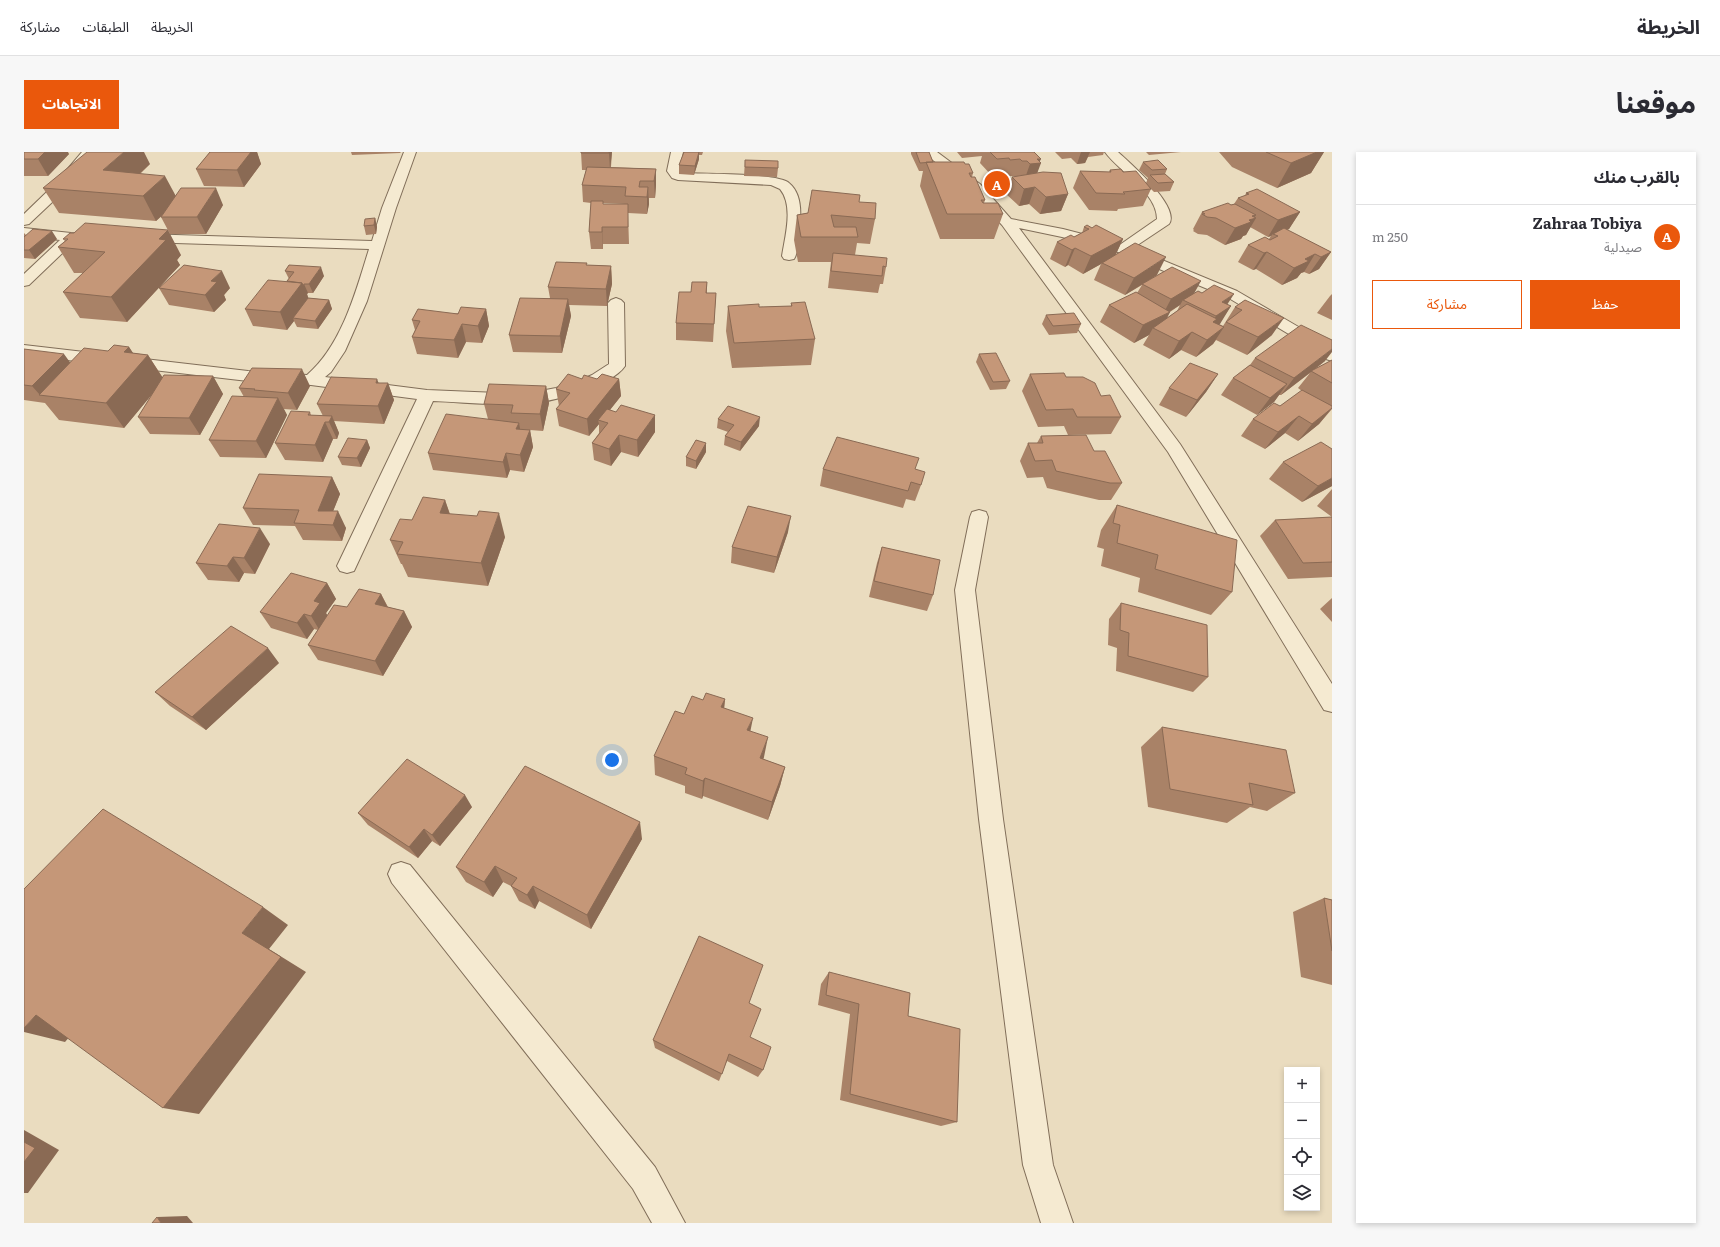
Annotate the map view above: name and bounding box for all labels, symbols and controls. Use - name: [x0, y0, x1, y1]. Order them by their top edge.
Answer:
- text: الخريطة: [1637, 12, 1700, 40]
- text: مشاركة: [20, 16, 60, 36]
- text: الطبقات: [82, 16, 129, 36]
- text: الخريطة: [151, 16, 193, 36]
- button: الاتجاهات: [24, 80, 119, 129]
- text: موقعنا: [1616, 80, 1696, 122]
- text: بالقرب منك: [1594, 163, 1680, 188]
- pin: A: [984, 169, 1010, 199]
- text: Zahraa Tobiya: [1533, 211, 1642, 234]
- text: 250 m: [1372, 227, 1408, 246]
- text: A: [1662, 227, 1672, 246]
- text: صيدلية: [1604, 237, 1642, 256]
- button: مشاركة: [1372, 280, 1522, 329]
- button: حفظ: [1530, 280, 1680, 329]
- your location: [602, 750, 622, 770]
- map controls: [1284, 1067, 1320, 1211]
- button: +: [1284, 1067, 1320, 1103]
- button: −: [1284, 1103, 1320, 1139]
- button: locate: [1284, 1139, 1320, 1175]
- button: layers: [1284, 1175, 1320, 1211]

